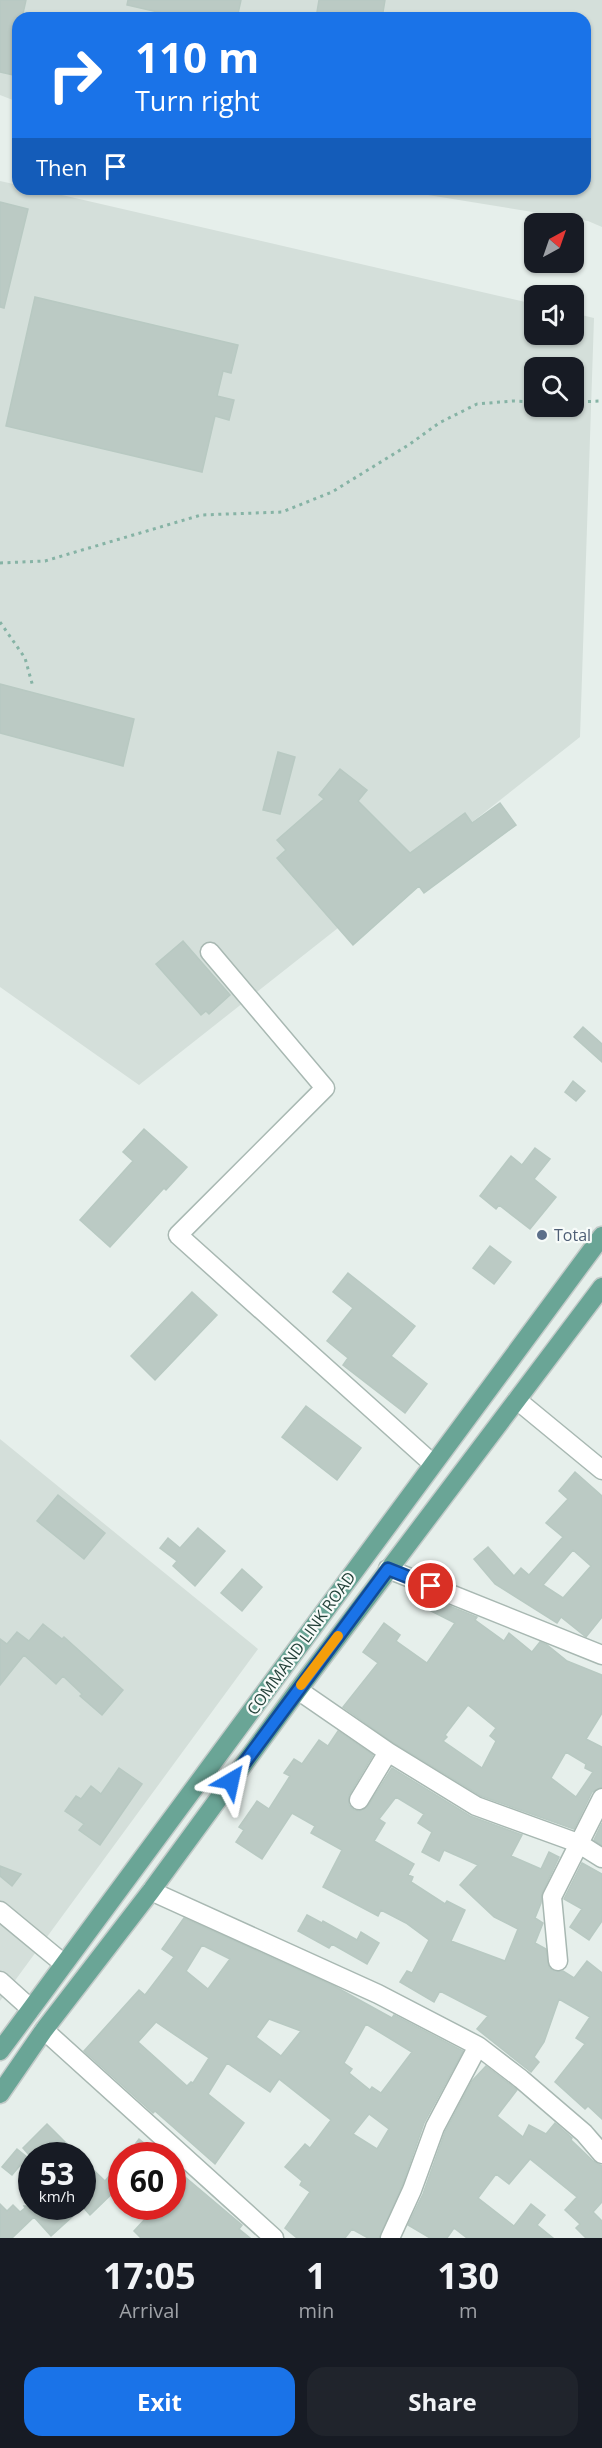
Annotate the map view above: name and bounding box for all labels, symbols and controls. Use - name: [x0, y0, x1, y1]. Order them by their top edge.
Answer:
- text: 110 m: [135, 28, 259, 85]
- icon: right: [36, 36, 114, 114]
- text: Turn right: [135, 82, 260, 119]
- icon: arrive: [99, 150, 132, 183]
- text: Then: [36, 152, 87, 182]
- north arrow: [524, 213, 584, 273]
- map controls: [524, 213, 584, 417]
- button: sound: [524, 285, 584, 345]
- button: search: [524, 357, 584, 417]
- place label: Total: [554, 1224, 591, 1246]
- marker: Total: [535, 1228, 549, 1242]
- pin: [405, 1560, 456, 1611]
- street label: COMMAND LINK ROAD: [242, 1567, 360, 1719]
- icon: arrive: [414, 1569, 447, 1602]
- position arrow: [199, 1749, 263, 1813]
- speed limit sign: 60: [108, 2142, 186, 2220]
- text: 53: [40, 2153, 74, 2194]
- text: km/h: [39, 2186, 75, 2206]
- text: 17:05: [103, 2251, 196, 2300]
- text: 1: [306, 2251, 327, 2300]
- text: 130: [437, 2251, 499, 2300]
- text: Arrival: [119, 2297, 179, 2324]
- text: min: [298, 2297, 334, 2324]
- text: m: [459, 2297, 477, 2324]
- button: Exit: [24, 2367, 295, 2436]
- button: Share: [307, 2367, 578, 2436]

